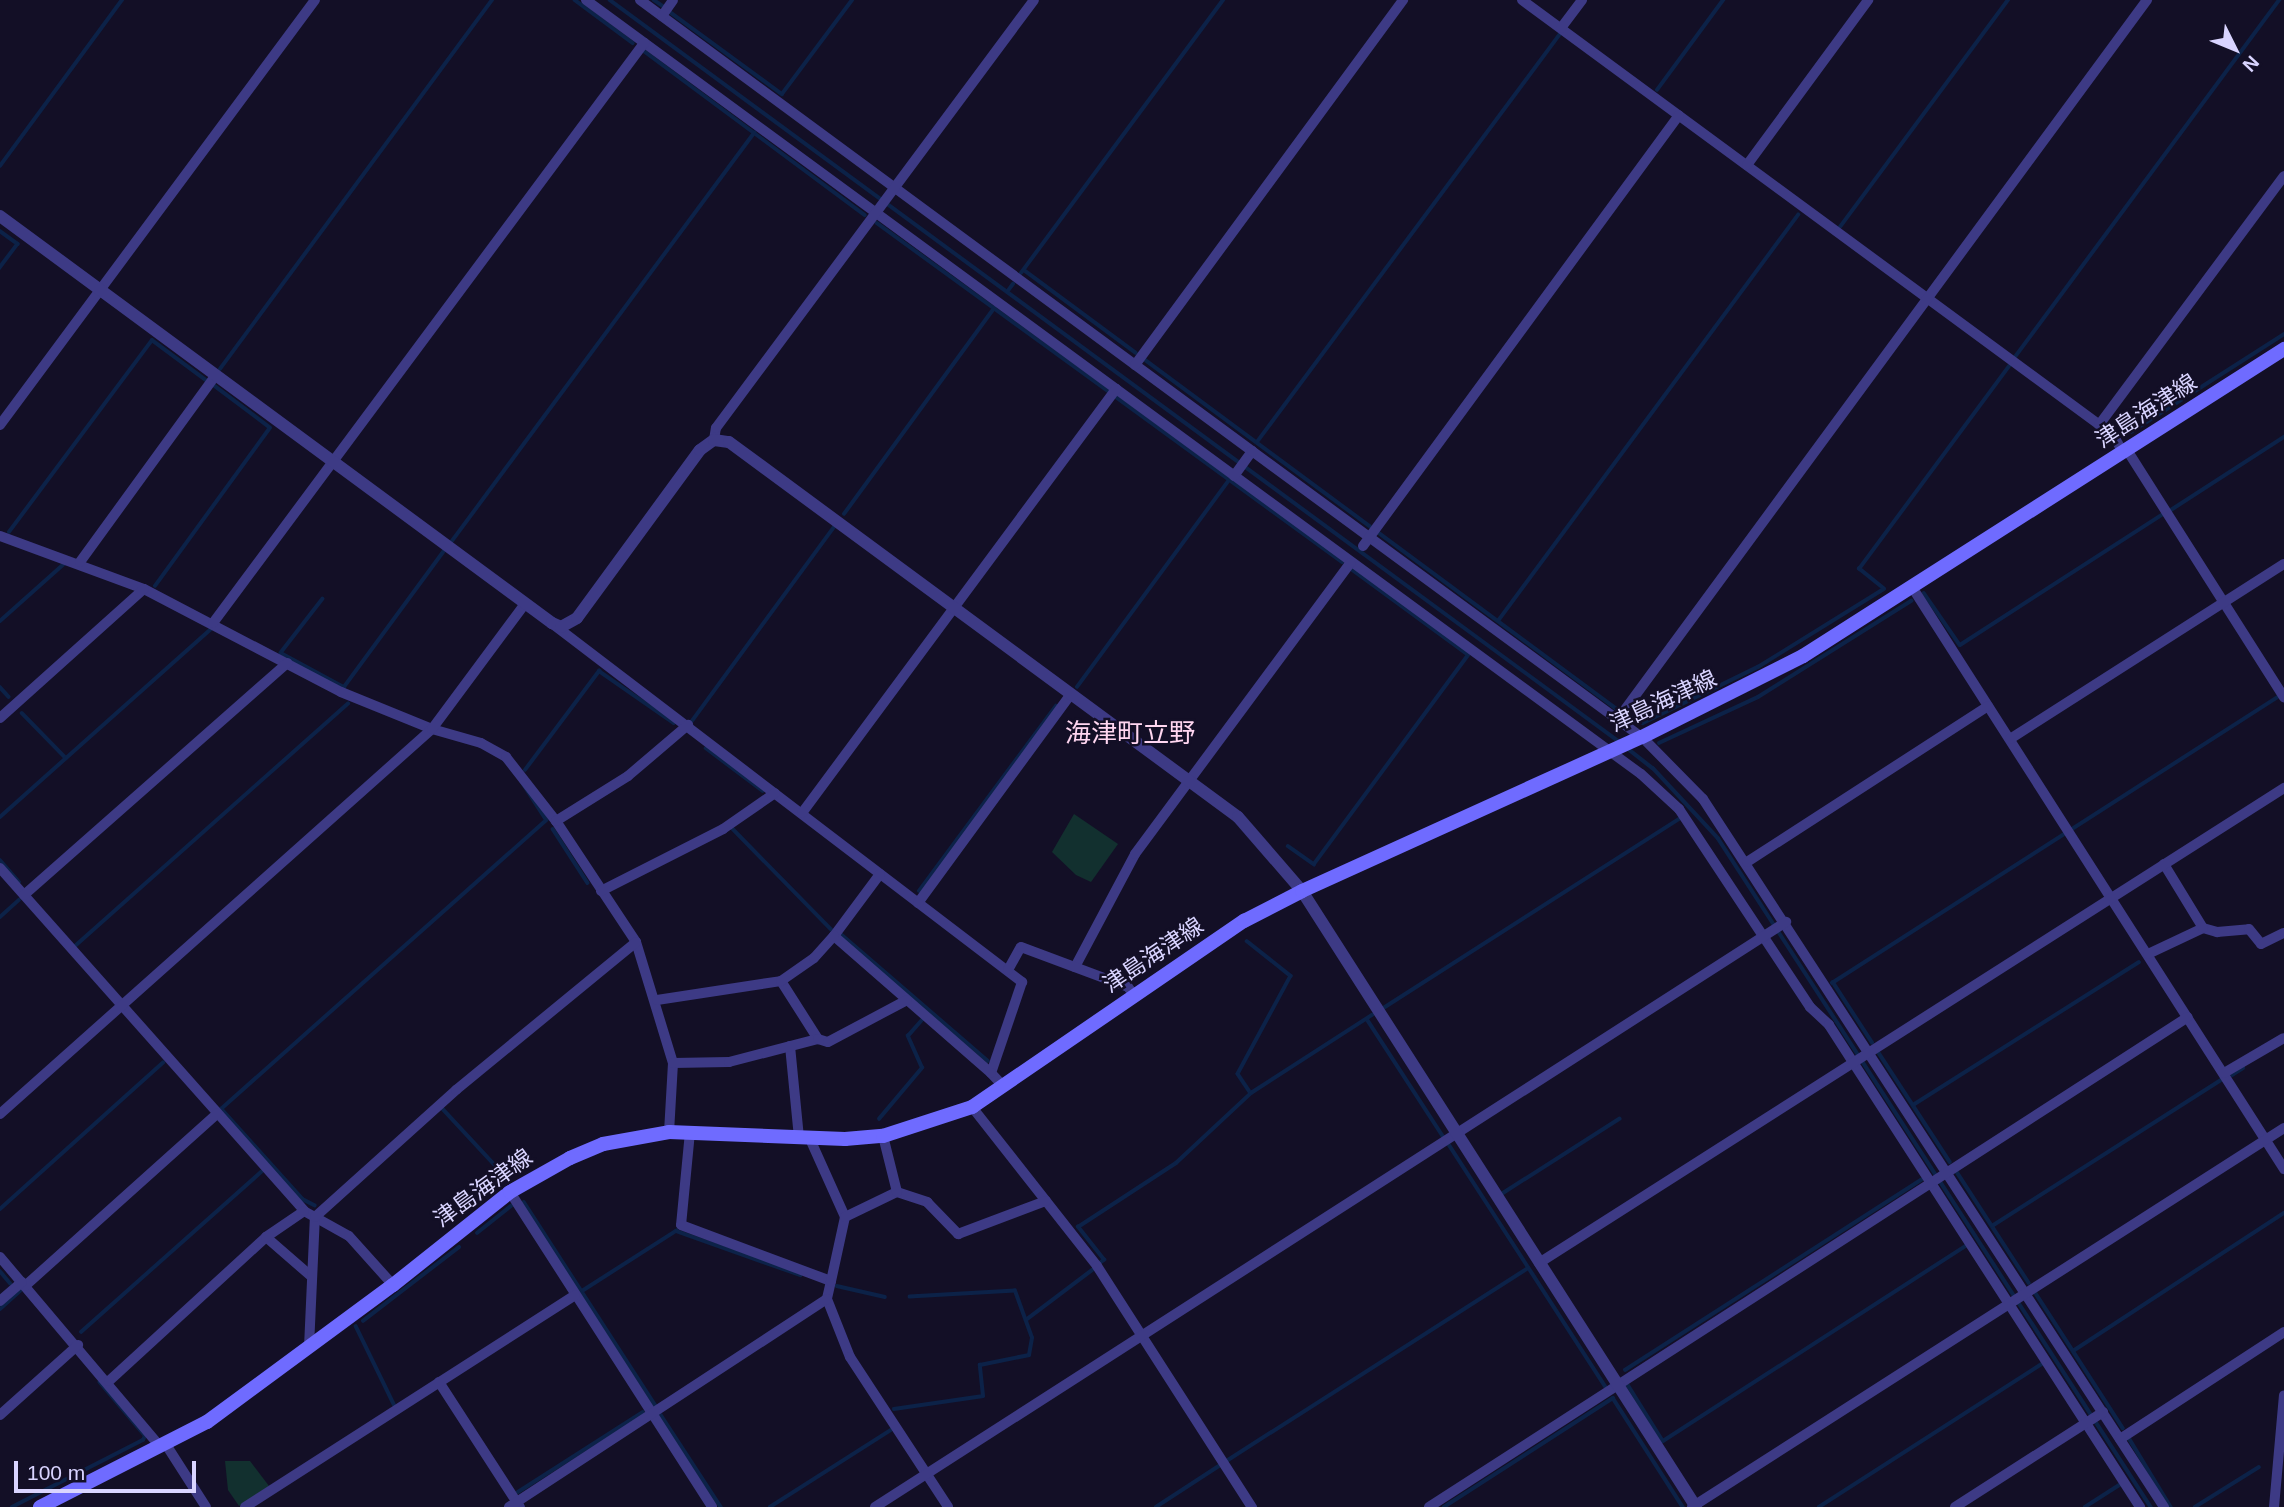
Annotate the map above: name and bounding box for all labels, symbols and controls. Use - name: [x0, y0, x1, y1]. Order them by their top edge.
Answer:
- north arrow: [2200, 14, 2270, 84]
- text: N: [2238, 51, 2263, 76]
- street label: 津島海津線: [2090, 368, 2202, 454]
- street label: 津島海津線: [1605, 664, 1721, 738]
- district label: 海津町立野: [1065, 718, 1195, 750]
- street label: 津島海津線: [1098, 911, 1208, 999]
- street label: 津島海津線: [428, 1143, 538, 1233]
- scale bar: [18, 1448, 200, 1492]
- text: 100 m: [27, 1461, 85, 1484]

